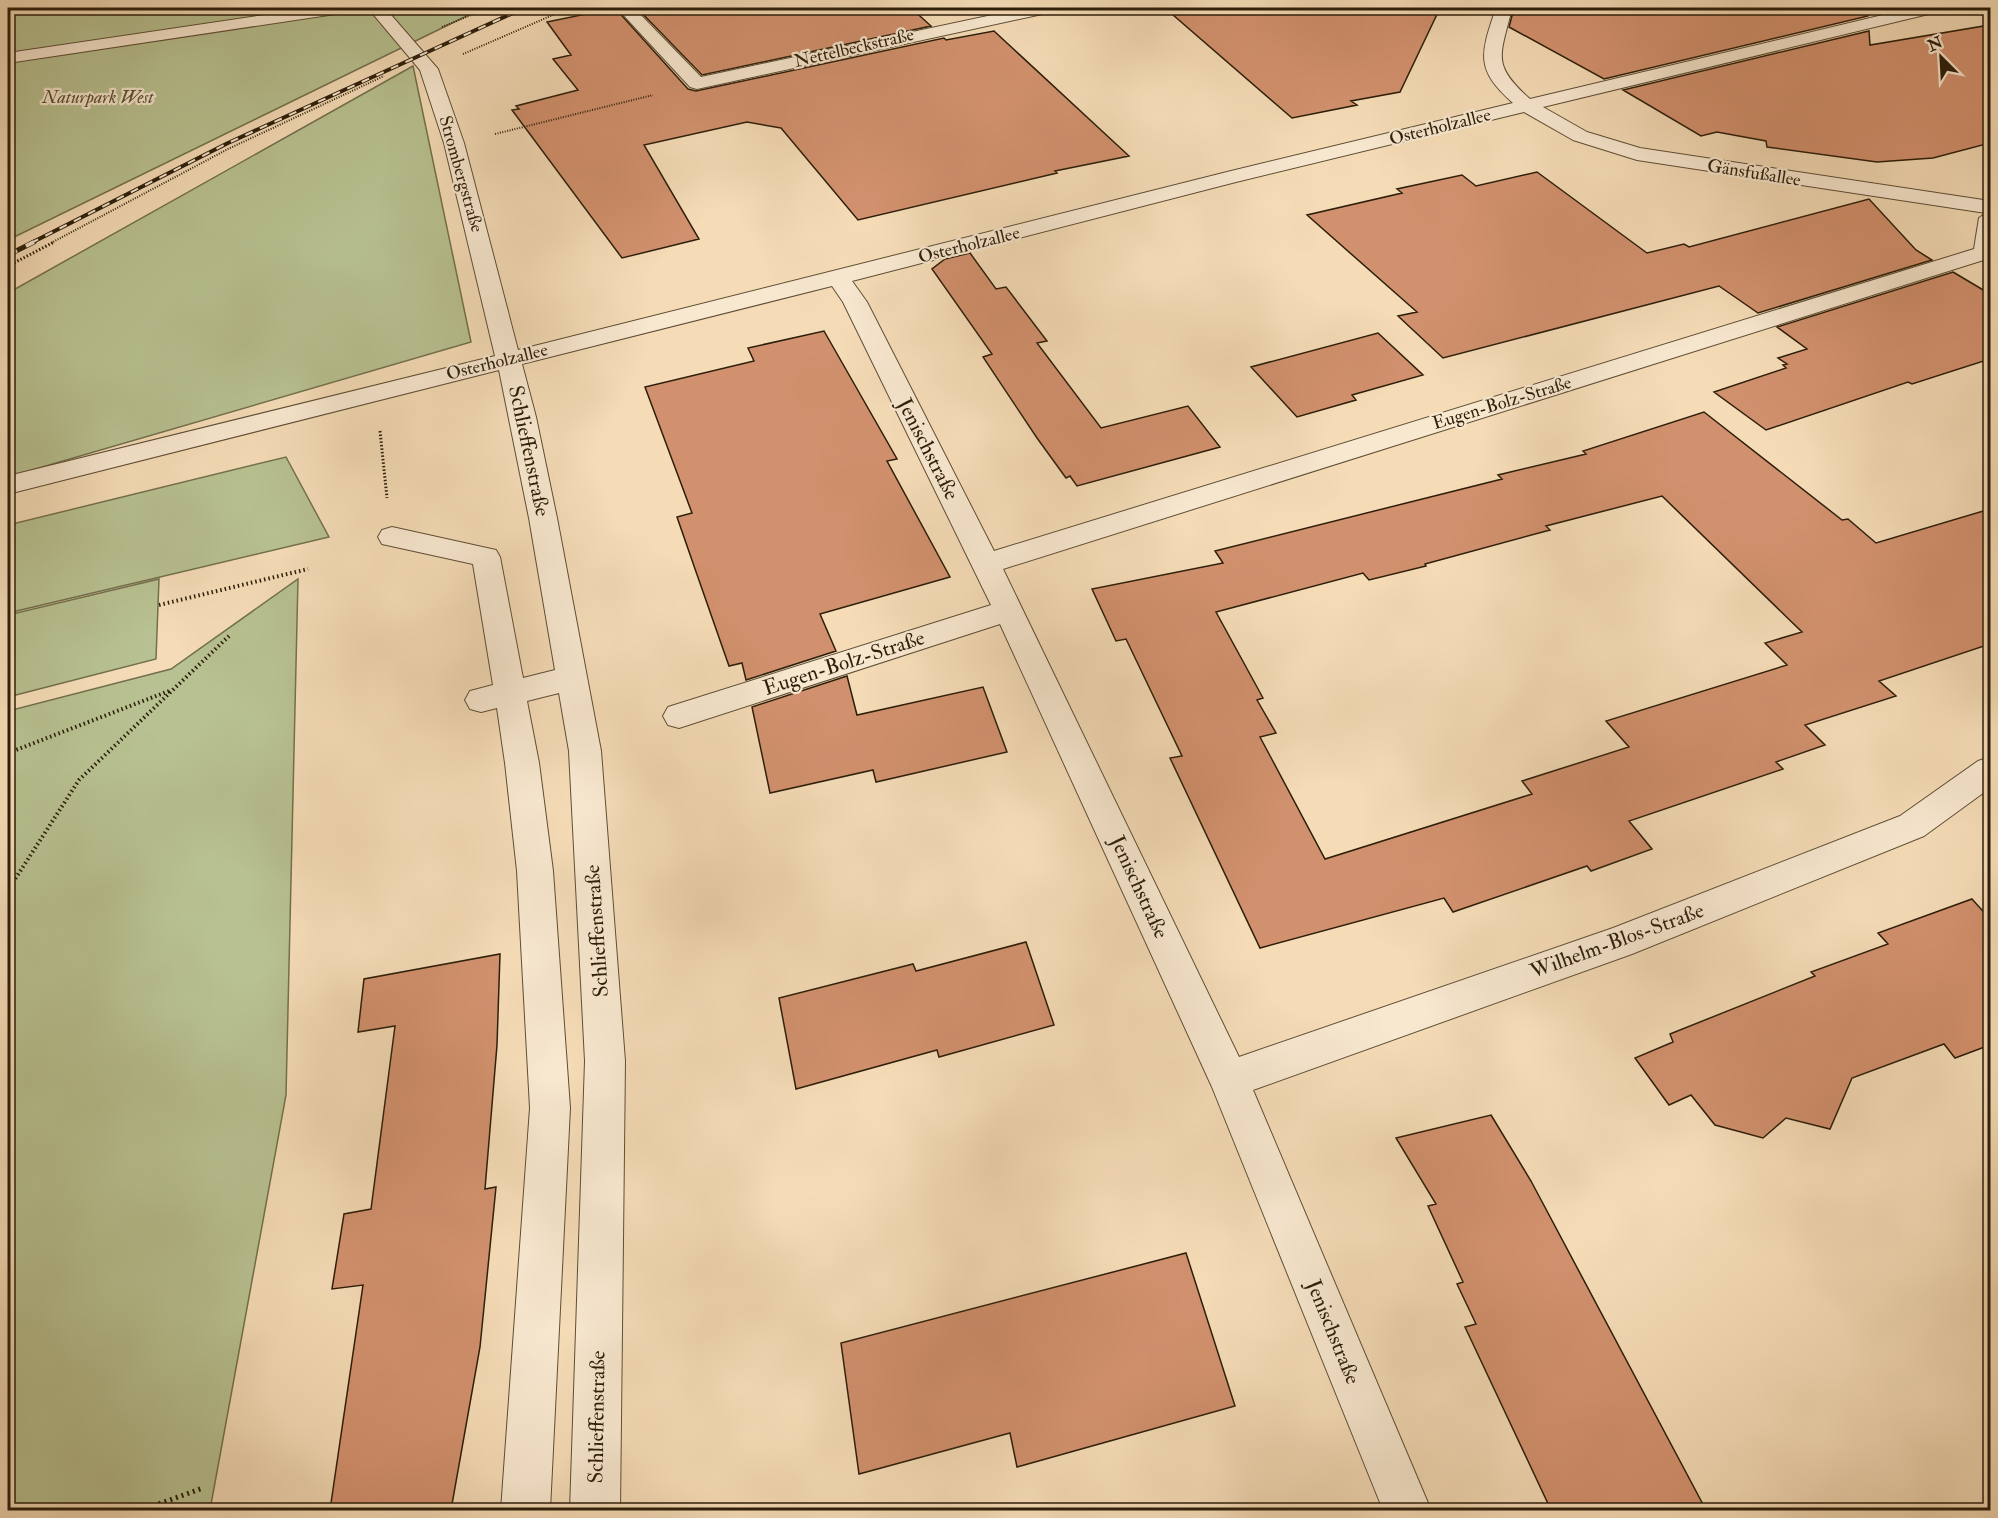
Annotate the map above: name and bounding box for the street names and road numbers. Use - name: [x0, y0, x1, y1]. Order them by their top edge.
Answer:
- street label: Nettelbeckstraße: [792, 23, 917, 73]
- street label: Osterholzallee: [1387, 103, 1494, 151]
- street label: Strombergstraße: [433, 113, 489, 235]
- street label: Gänsfußallee: [1706, 154, 1803, 192]
- street label: Osterholzallee: [916, 221, 1023, 269]
- street label: Osterholzallee: [444, 338, 551, 386]
- street label: Eugen-Bolz-Straße: [1430, 371, 1575, 435]
- street label: Schlieffenstraße: [502, 383, 556, 519]
- street label: Jenischstraße: [890, 393, 965, 505]
- street label: Eugen-Bolz-Straße: [760, 624, 928, 702]
- street label: Jenischstraße: [1103, 830, 1175, 943]
- street label: Schlieffenstraße: [579, 864, 615, 998]
- street label: Wilhelm-Blos-Straße: [1526, 897, 1708, 985]
- street label: Jenischstraße: [1299, 1275, 1366, 1389]
- street label: Schlieffenstraße: [582, 1350, 612, 1484]

